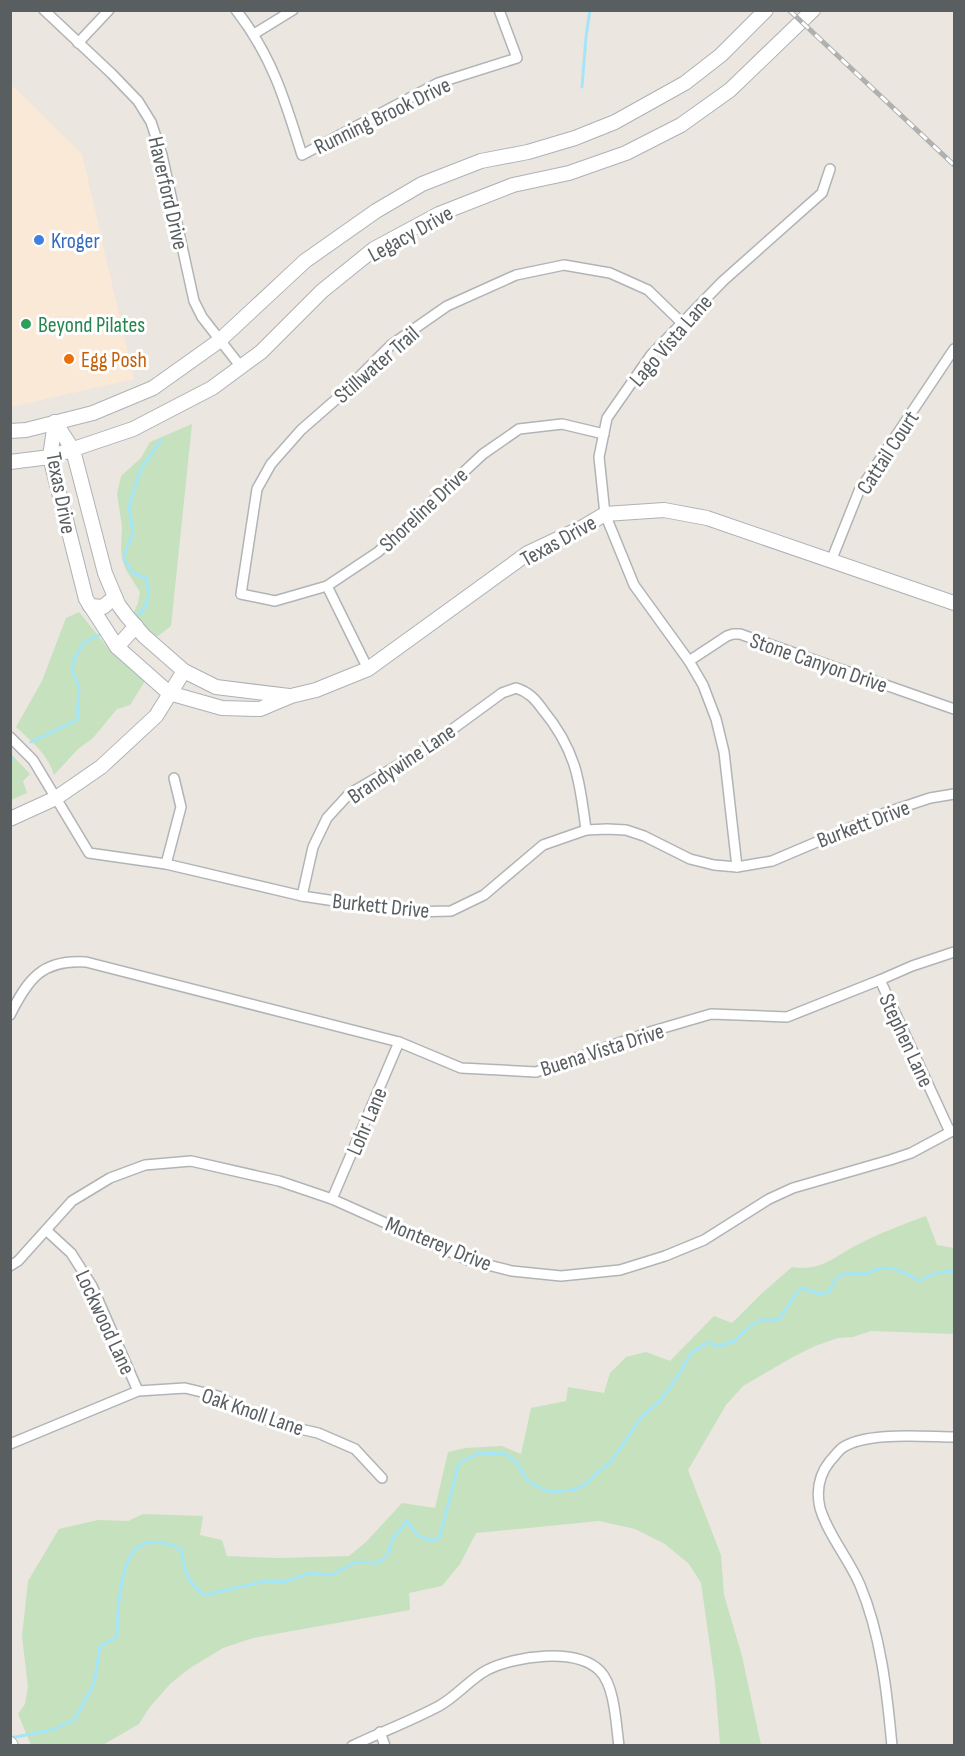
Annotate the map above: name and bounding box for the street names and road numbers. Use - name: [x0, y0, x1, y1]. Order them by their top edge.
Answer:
- street label: Running Brook Drive: [310, 72, 455, 161]
- street label: Haverford Drive: [141, 134, 194, 253]
- street label: Legacy Drive: [364, 200, 458, 269]
- street label: Lago Vista Lane: [624, 289, 718, 393]
- street label: Stillwater Trail: [329, 321, 425, 409]
- street label: Cattail Court: [851, 406, 925, 500]
- street label: Texas Drive: [39, 450, 82, 536]
- street label: Shoreline Drive: [374, 462, 474, 558]
- street label: Texas Drive: [516, 510, 601, 573]
- street label: Stone Canyon Drive: [746, 627, 891, 700]
- street label: Brandywine Lane: [343, 718, 461, 810]
- street label: Burkett Drive: [813, 794, 914, 854]
- street label: Burkett Drive: [331, 888, 431, 925]
- street label: Stephen Lane: [872, 990, 939, 1092]
- street label: Buena Vista Drive: [537, 1018, 668, 1083]
- street label: Lohr Lane: [341, 1084, 394, 1160]
- street label: Monterey Drive: [381, 1211, 496, 1278]
- street label: Lockwood Lane: [69, 1266, 141, 1379]
- street label: Oak Knoll Lane: [198, 1382, 307, 1442]

